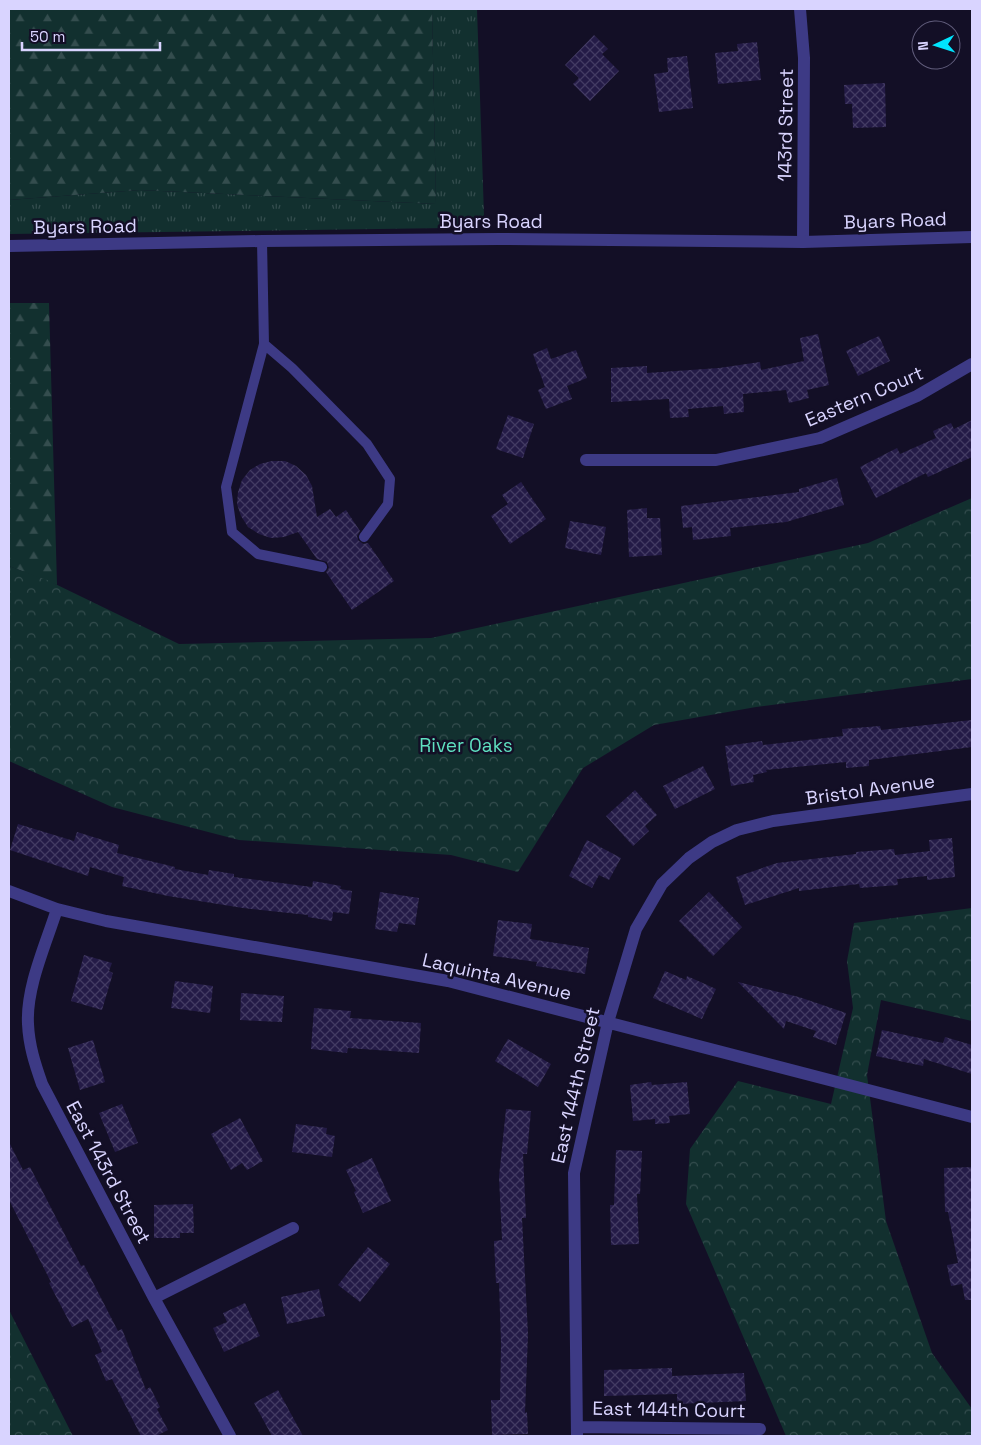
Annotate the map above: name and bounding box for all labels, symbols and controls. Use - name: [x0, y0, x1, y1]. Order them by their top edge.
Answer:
- scale bar: [22, 20, 160, 52]
- north arrow: [911, 20, 961, 70]
- text: 50 m: [30, 27, 65, 46]
- text: N: [914, 41, 932, 51]
- street label: 143rd Street: [772, 68, 799, 182]
- street label: Byars Road: [843, 206, 947, 235]
- street label: Byars Road: [439, 209, 543, 234]
- street label: Byars Road: [33, 213, 137, 240]
- street label: Eastern Court: [801, 360, 927, 433]
- park label: River Oaks: [419, 733, 513, 758]
- street label: Bristol Avenue: [804, 768, 937, 811]
- street label: Laquinta Avenue: [420, 947, 574, 1006]
- street label: East 144th Street: [545, 1004, 606, 1166]
- street label: East 143rd Street: [60, 1096, 157, 1248]
- street label: East 144th Court: [592, 1396, 746, 1423]

